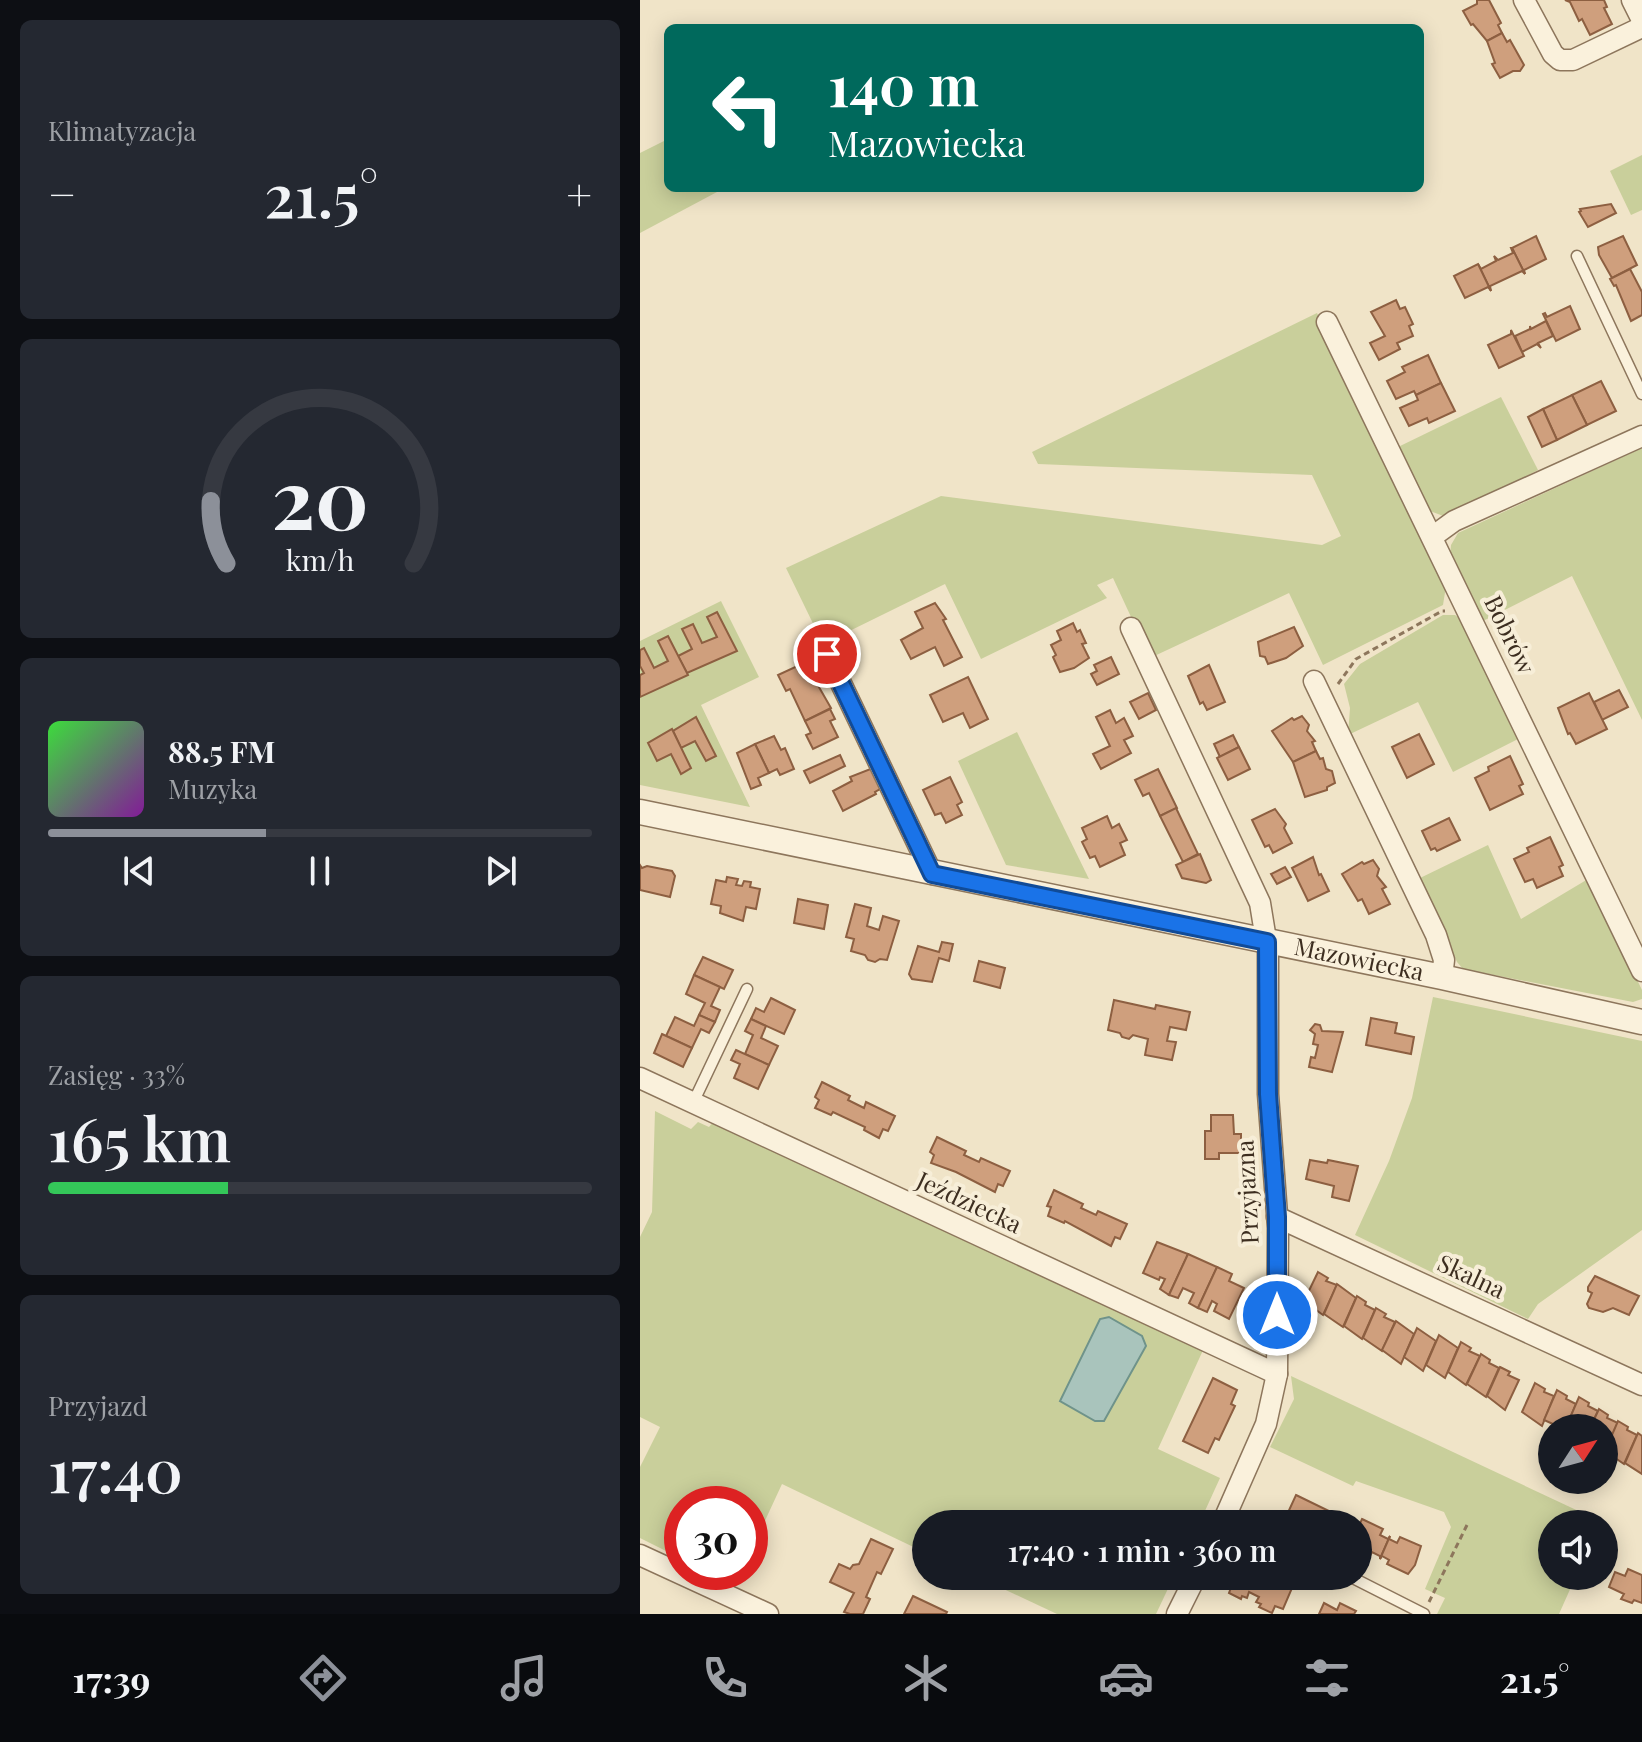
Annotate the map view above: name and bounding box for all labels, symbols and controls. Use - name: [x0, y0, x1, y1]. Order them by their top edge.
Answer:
- text: 140 m: [828, 46, 979, 121]
- icon: left: [696, 56, 800, 160]
- text: Klimatyzacja: [48, 113, 196, 148]
- text: Mazowiecka: [828, 118, 1025, 166]
- text: 21.5°: [264, 153, 378, 233]
- text: −: [48, 163, 76, 222]
- text: +: [566, 163, 592, 222]
- text: 20: [271, 440, 369, 551]
- text: km/h: [286, 540, 354, 578]
- street label: Bobrów: [1478, 590, 1544, 679]
- pin: [793, 620, 861, 688]
- icon: arrive: [805, 632, 849, 676]
- text: 88.5 FM: [168, 731, 275, 771]
- text: Muzyka: [168, 771, 257, 806]
- icon: previous: [117, 849, 161, 893]
- icon: pause: [298, 849, 342, 893]
- icon: next: [479, 849, 523, 893]
- street label: Mazowiecka: [1292, 929, 1427, 987]
- text: Zasięg · 33%: [48, 1057, 185, 1092]
- text: 165 km: [48, 1097, 231, 1177]
- street label: Przyjazna: [1227, 1139, 1265, 1245]
- street label: Jeździecka: [911, 1163, 1027, 1239]
- street label: Skalna: [1433, 1246, 1511, 1305]
- position arrow: [1235, 1273, 1319, 1357]
- text: Przyjazd: [48, 1388, 148, 1423]
- north arrow: [1538, 1414, 1618, 1494]
- map controls: [1538, 1414, 1618, 1590]
- text: 17:40: [48, 1428, 183, 1508]
- speed limit sign: 30: [664, 1486, 768, 1590]
- button: sound: [1538, 1510, 1618, 1590]
- text: 17:40 · 1 min · 360 m: [1007, 1530, 1277, 1570]
- icon: directions: [295, 1650, 351, 1706]
- icon: music: [496, 1650, 552, 1706]
- icon: phone: [697, 1650, 753, 1706]
- icon: climate: [898, 1650, 954, 1706]
- icon: car: [1098, 1650, 1154, 1706]
- icon: filters: [1299, 1650, 1355, 1706]
- text: 17:39: [72, 1654, 150, 1702]
- text: 21.5°: [1500, 1654, 1569, 1702]

